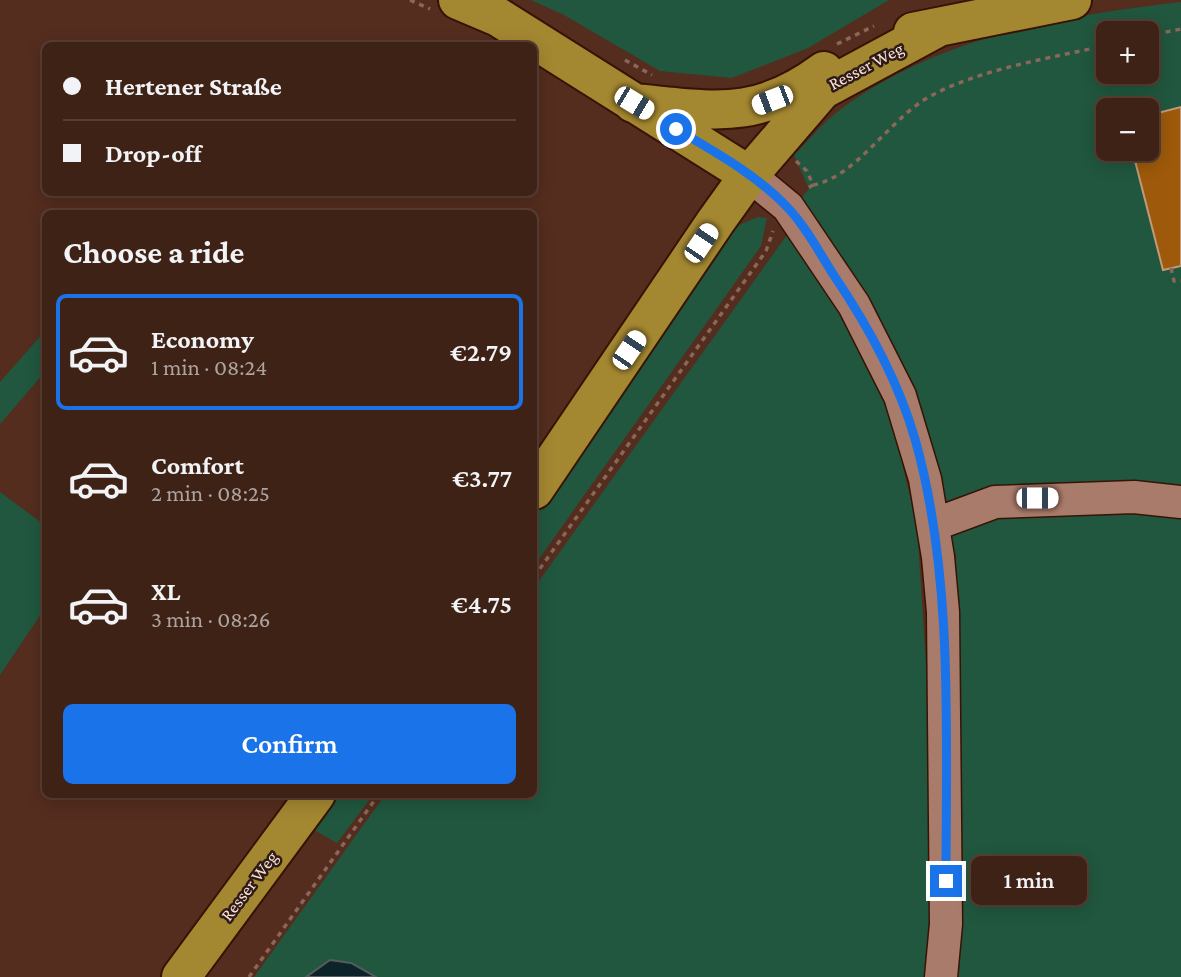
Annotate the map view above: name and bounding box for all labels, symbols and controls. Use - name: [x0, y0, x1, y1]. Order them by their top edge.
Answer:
- map controls: [1096, 21, 1159, 161]
- button: +: [1096, 21, 1159, 84]
- street label: Resser Weg: [825, 38, 907, 94]
- text: Hertener Straße: [105, 72, 282, 101]
- car: [611, 83, 658, 123]
- car: [749, 83, 796, 117]
- button: −: [1096, 98, 1159, 161]
- route start: [660, 113, 692, 145]
- text: Drop-off: [105, 139, 202, 168]
- car: [681, 220, 722, 266]
- text: Choose a ride: [63, 234, 244, 270]
- icon: car: [67, 321, 130, 384]
- text: Economy: [151, 325, 254, 354]
- car: [609, 327, 650, 373]
- text: €2.79: [450, 338, 512, 367]
- text: 1 min · 08:24: [151, 354, 267, 380]
- icon: car: [67, 447, 130, 510]
- text: Comfort: [151, 451, 244, 480]
- text: €3.77: [452, 464, 512, 493]
- text: 2 min · 08:25: [151, 480, 270, 506]
- car: [1017, 488, 1059, 509]
- icon: car: [67, 573, 130, 636]
- text: XL: [151, 577, 180, 606]
- text: €4.75: [451, 590, 512, 619]
- text: 3 min · 08:26: [151, 606, 271, 632]
- button: Confirm: [63, 704, 516, 784]
- street label: Resser Weg: [216, 847, 282, 925]
- callout: 1 min: [970, 856, 1086, 906]
- route end: [930, 865, 962, 897]
- text: 1 min: [1003, 867, 1055, 893]

